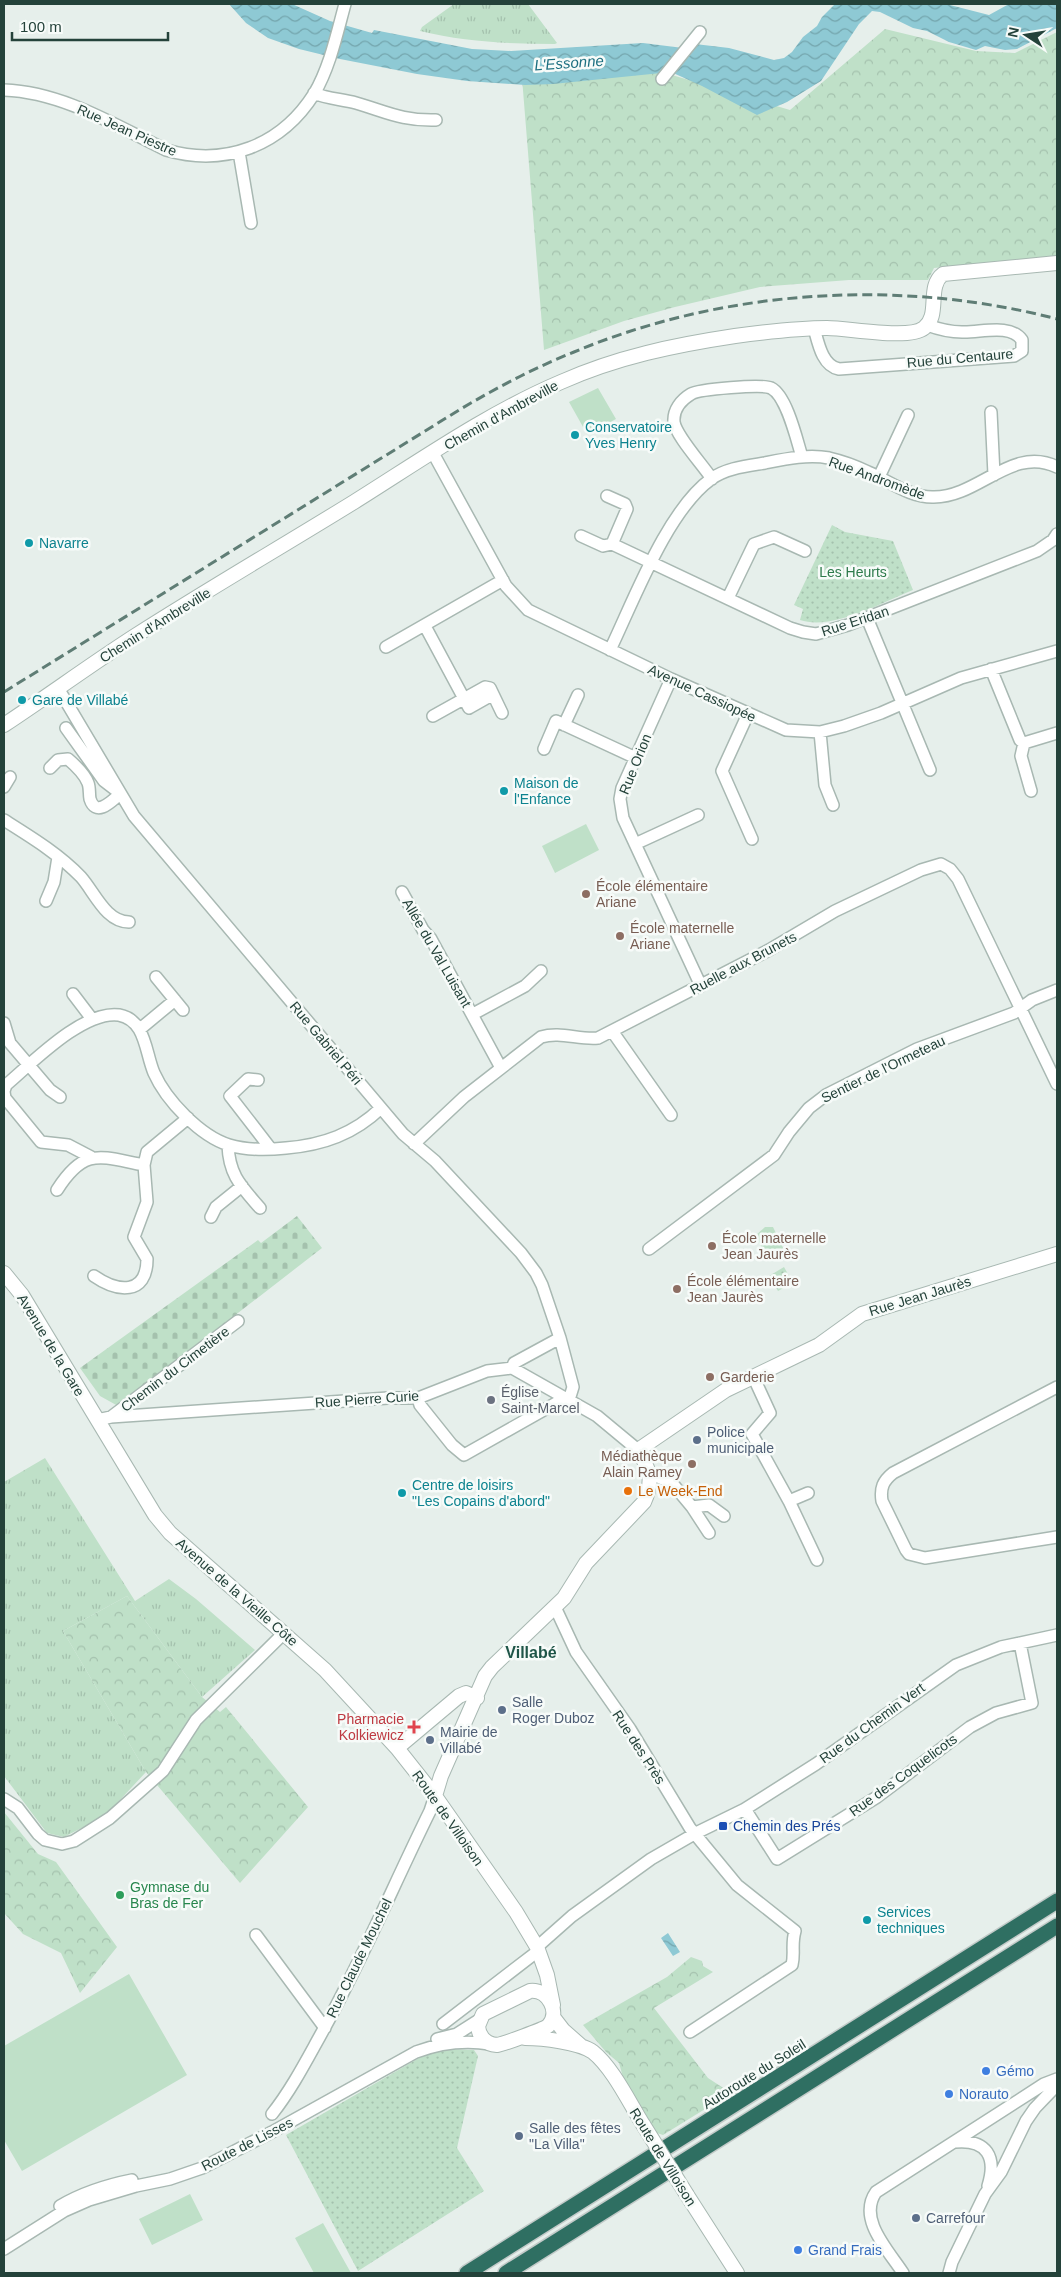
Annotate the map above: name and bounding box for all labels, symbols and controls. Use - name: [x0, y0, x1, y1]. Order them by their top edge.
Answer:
- scale bar: [12, 10, 169, 42]
- north arrow: [1001, 10, 1051, 60]
- text: 100 m: [20, 18, 62, 35]
- text: N: [1004, 26, 1022, 39]
- water label: L'Essonne: [534, 52, 604, 73]
- street label: Rue Jean Piestre: [75, 101, 179, 159]
- street label: Rue du Centaure: [906, 345, 1014, 371]
- street label: Chemin d'Ambreville: [441, 377, 561, 453]
- place label: Conservatoire Yves Henry: [585, 419, 672, 451]
- marker: Conservatoire Yves Henry: [569, 429, 581, 441]
- street label: Rue Andromède: [827, 453, 927, 503]
- place label: Navarre: [39, 535, 89, 551]
- marker: Navarre: [23, 537, 35, 549]
- park label: Les Heurts: [819, 564, 887, 580]
- street label: Chemin d'Ambreville: [97, 584, 214, 666]
- street label: Rue Eridan: [819, 603, 891, 639]
- street label: Avenue Cassiopée: [645, 661, 759, 725]
- place label: Gare de Villabé: [32, 692, 128, 708]
- marker: Gare de Villabé: [16, 694, 28, 706]
- street label: Rue Orion: [616, 731, 654, 797]
- place label: Maison de l'Enfance: [514, 775, 579, 807]
- marker: Maison de l'Enfance: [498, 785, 510, 797]
- place label: École élémentaire Ariane: [596, 878, 708, 910]
- marker: École élémentaire Ariane: [580, 888, 592, 900]
- street label: Allée du Val Luisant: [399, 896, 475, 1010]
- place label: École maternelle Ariane: [630, 920, 734, 952]
- street label: Ruelle aux Brunets: [687, 928, 799, 998]
- marker: École maternelle Ariane: [614, 930, 626, 942]
- street label: Rue Gabriel Péri: [287, 998, 365, 1088]
- street label: Sentier de l'Ormeteau: [818, 1032, 948, 1106]
- place label: École maternelle Jean Jaurès: [722, 1230, 826, 1262]
- marker: École maternelle Jean Jaurès: [706, 1240, 718, 1252]
- place label: École élémentaire Jean Jaurès: [687, 1273, 799, 1305]
- street label: Rue Jean Jaurès: [867, 1273, 973, 1319]
- marker: École élémentaire Jean Jaurès: [671, 1283, 683, 1295]
- street label: Avenue de la Gare: [14, 1291, 88, 1399]
- street label: Chemin du Cimetière: [118, 1323, 232, 1415]
- place label: Garderie: [720, 1369, 775, 1385]
- marker: Garderie: [704, 1371, 716, 1383]
- place label: Église Saint-Marcel: [501, 1384, 580, 1416]
- street label: Rue Pierre Curie: [314, 1387, 420, 1411]
- marker: Église Saint-Marcel: [485, 1394, 497, 1406]
- place label: Police municipale: [707, 1424, 774, 1456]
- marker: Police municipale: [691, 1434, 703, 1446]
- place label: Médiathèque Alain Ramey: [601, 1448, 682, 1480]
- marker: Médiathèque Alain Ramey: [686, 1458, 698, 1470]
- place label: Centre de loisirs "Les Copains d'abord": [412, 1477, 550, 1509]
- place label: Le Week-End: [638, 1483, 723, 1499]
- marker: Le Week-End: [622, 1485, 634, 1497]
- marker: Centre de loisirs "Les Copains d'abord": [396, 1487, 408, 1499]
- street label: Avenue de la Vieille Côte: [173, 1535, 301, 1649]
- district label: Villabé: [505, 1644, 557, 1661]
- street label: Rue du Chemin Vert: [816, 1679, 928, 1767]
- place label: Salle Roger Duboz: [512, 1694, 595, 1726]
- marker: Salle Roger Duboz: [496, 1704, 508, 1716]
- street label: Rue des Près: [609, 1707, 669, 1787]
- place label: Pharmacie Kolkiewicz: [337, 1711, 404, 1743]
- marker: Pharmacie Kolkiewicz: [408, 1721, 420, 1733]
- place label: Mairie de Villabé: [440, 1724, 498, 1756]
- street label: Rue des Coquelicots: [846, 1731, 960, 1819]
- marker: Mairie de Villabé: [424, 1734, 436, 1746]
- street label: Route de Villoison: [409, 1767, 487, 1869]
- place label: Chemin des Prés: [733, 1818, 840, 1834]
- marker: Chemin des Prés: [717, 1820, 729, 1832]
- place label: Gymnase du Bras de Fer: [130, 1879, 209, 1911]
- marker: Gymnase du Bras de Fer: [114, 1889, 126, 1901]
- street label: Rue Claude Mouchel: [323, 1896, 395, 2020]
- place label: Services techniques: [877, 1904, 945, 1936]
- marker: Services techniques: [861, 1914, 873, 1926]
- street label: Autoroute du Soleil: [700, 2036, 808, 2112]
- place label: Gémo: [996, 2063, 1034, 2079]
- marker: Gémo: [980, 2065, 992, 2077]
- place label: Norauto: [959, 2086, 1009, 2102]
- marker: Norauto: [943, 2088, 955, 2100]
- street label: Route de Villoison: [626, 2105, 700, 2209]
- street label: Route de Lisses: [199, 2114, 295, 2174]
- place label: Salle des fêtes "La Villa": [529, 2120, 621, 2152]
- marker: Salle des fêtes "La Villa": [513, 2130, 525, 2142]
- place label: Carrefour: [926, 2210, 985, 2226]
- marker: Carrefour: [910, 2212, 922, 2224]
- place label: Grand Frais: [808, 2242, 882, 2258]
- marker: Grand Frais: [792, 2244, 804, 2256]

